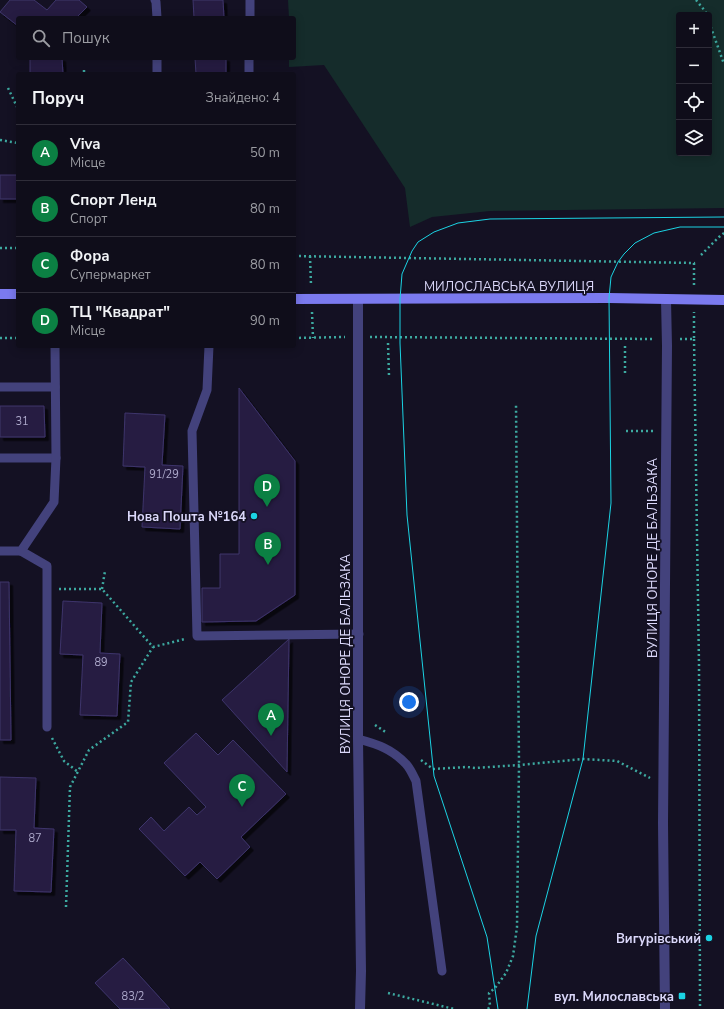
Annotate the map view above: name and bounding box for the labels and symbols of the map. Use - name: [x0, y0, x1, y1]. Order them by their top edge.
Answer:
- street label: МИЛОСЛАВСЬКА ВУЛИЦЯ: [424, 278, 594, 296]
- house number: 31: [15, 414, 29, 429]
- street label: ВУЛИЦЯ ОНОРЕ ДЕ БАЛЬЗАКА: [644, 458, 662, 658]
- house number: 91/29: [149, 467, 179, 482]
- pin: D: [254, 474, 280, 507]
- place label: Нова Пошта №164: [127, 508, 246, 526]
- marker: Нова Пошта №164: [249, 511, 259, 521]
- pin: B: [255, 532, 281, 565]
- street label: ВУЛИЦЯ ОНОРЕ ДЕ БАЛЬЗАКА: [337, 554, 355, 754]
- house number: 89: [94, 655, 108, 670]
- your location: [399, 692, 419, 712]
- pin: A: [258, 703, 284, 736]
- pin: C: [229, 774, 255, 807]
- house number: 87: [28, 831, 42, 846]
- place label: Вигурівський: [616, 930, 701, 948]
- marker: Вигурівський: [704, 933, 714, 943]
- place label: вул. Милославська: [554, 988, 674, 1006]
- house number: 83/2: [122, 989, 144, 1004]
- marker: вул. Милославська: [677, 991, 687, 1001]

